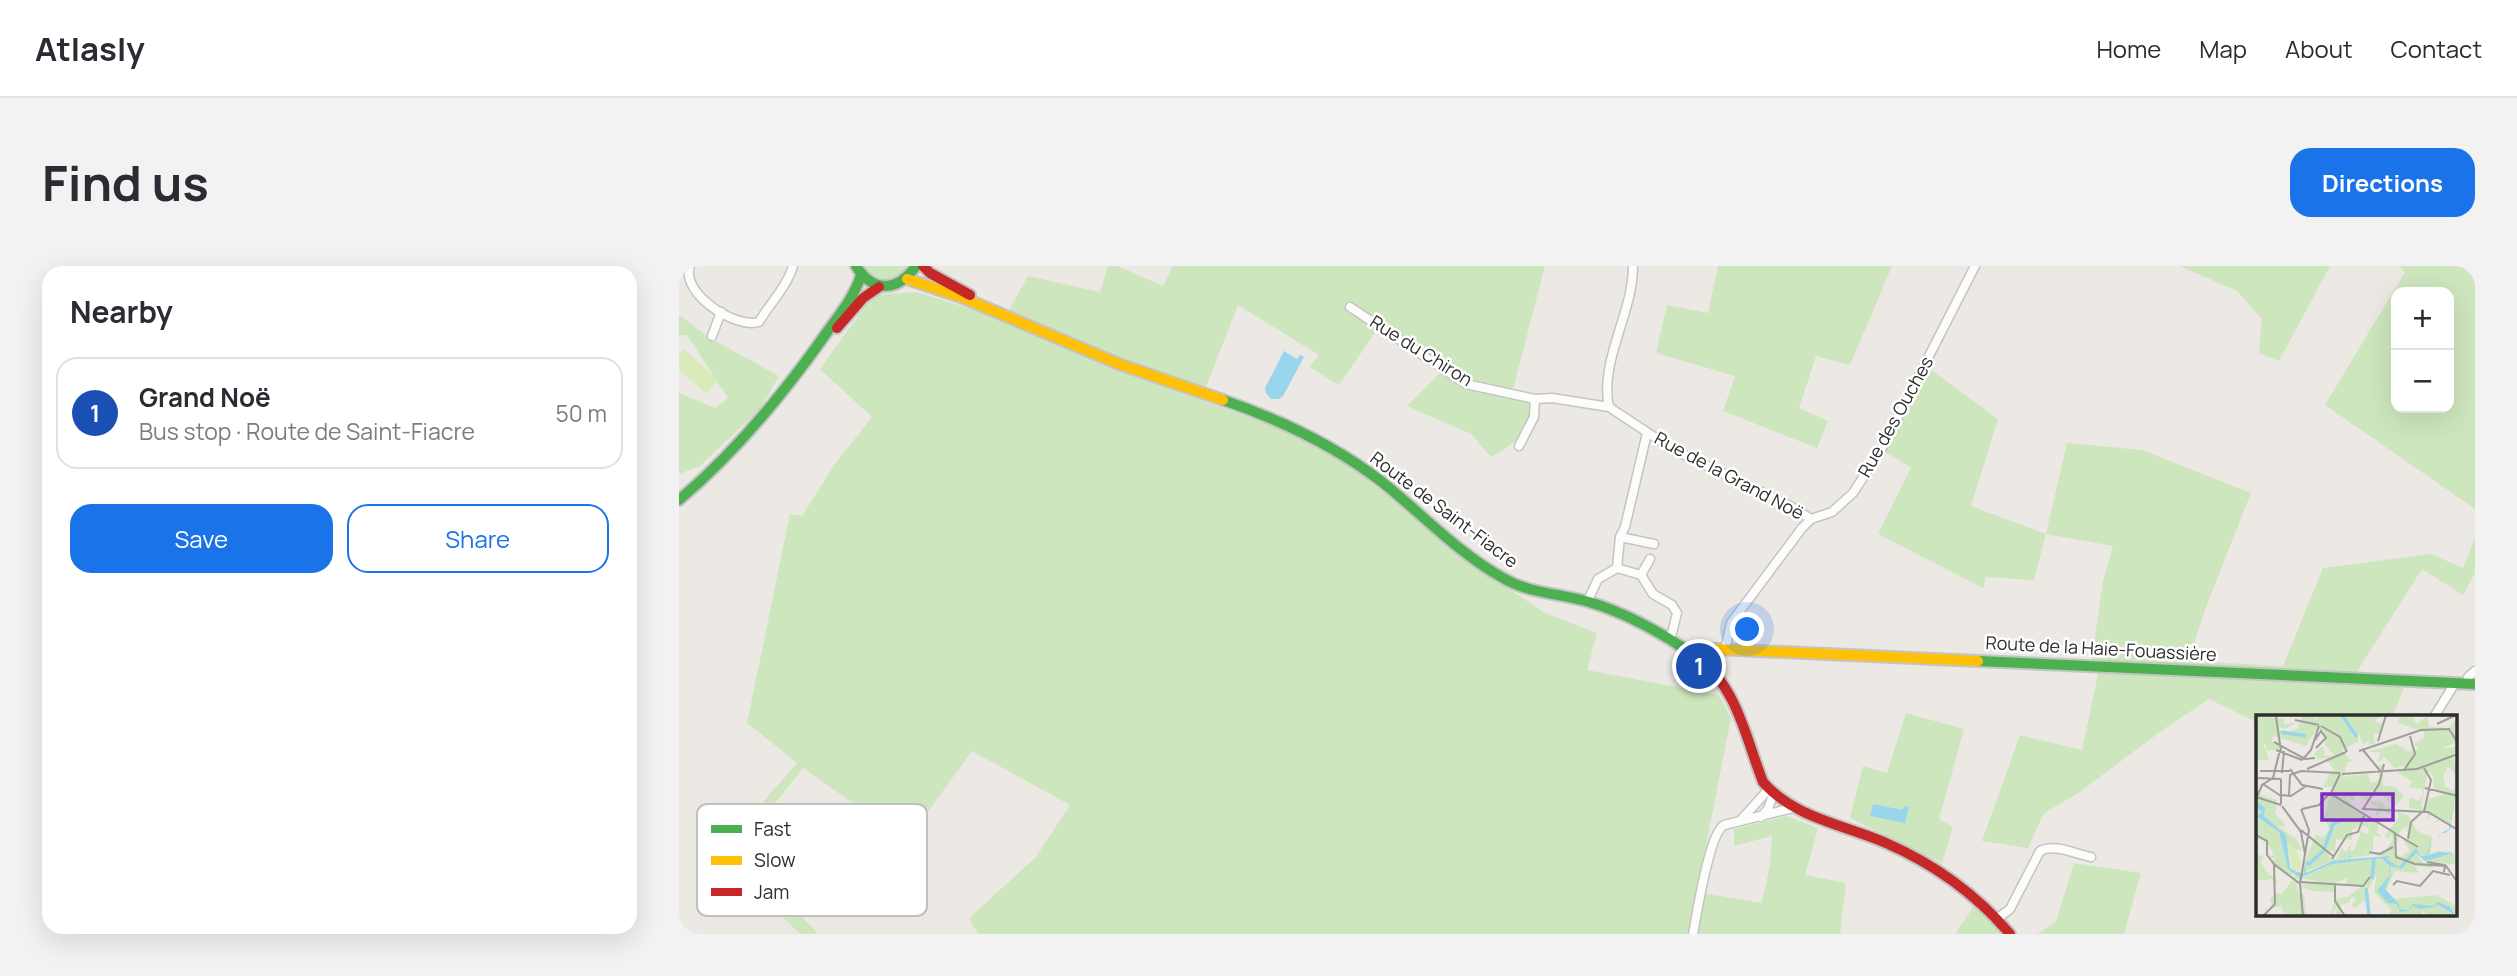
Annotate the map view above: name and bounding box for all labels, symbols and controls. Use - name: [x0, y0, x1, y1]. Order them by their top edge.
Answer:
- text: Atlasly: [35, 26, 145, 71]
- text: Home: [2096, 32, 2161, 65]
- text: Map: [2199, 32, 2247, 65]
- text: About: [2285, 32, 2353, 65]
- text: Contact: [2391, 32, 2482, 65]
- button: Directions: [2290, 148, 2475, 217]
- text: Find us: [42, 149, 209, 216]
- map controls: [2391, 287, 2454, 413]
- button: +: [2391, 287, 2454, 350]
- text: Nearby: [70, 291, 173, 332]
- street label: Rue du Chiron: [1366, 309, 1477, 391]
- button: −: [2391, 350, 2454, 413]
- street label: Rue des Ouches: [1852, 352, 1938, 481]
- text: Grand Noë: [139, 379, 271, 415]
- text: 1: [90, 397, 100, 429]
- text: 50 m: [556, 397, 607, 429]
- text: Bus stop · Route de Saint-Fiacre: [139, 415, 475, 447]
- street label: Rue de la Grand Noë: [1651, 426, 1808, 525]
- street label: Route de Saint-Fiacre: [1366, 446, 1523, 573]
- button: Save: [70, 504, 333, 573]
- button: Share: [347, 504, 609, 573]
- your location: [1730, 612, 1764, 646]
- street label: Route de la Haie-Fouassière: [1985, 630, 2217, 666]
- pin: 1: [1676, 640, 1722, 692]
- inset map: [2256, 715, 2457, 916]
- legend: [697, 804, 927, 916]
- text: Fast: [754, 816, 791, 842]
- text: Slow: [754, 847, 796, 873]
- text: Jam: [754, 879, 789, 905]

